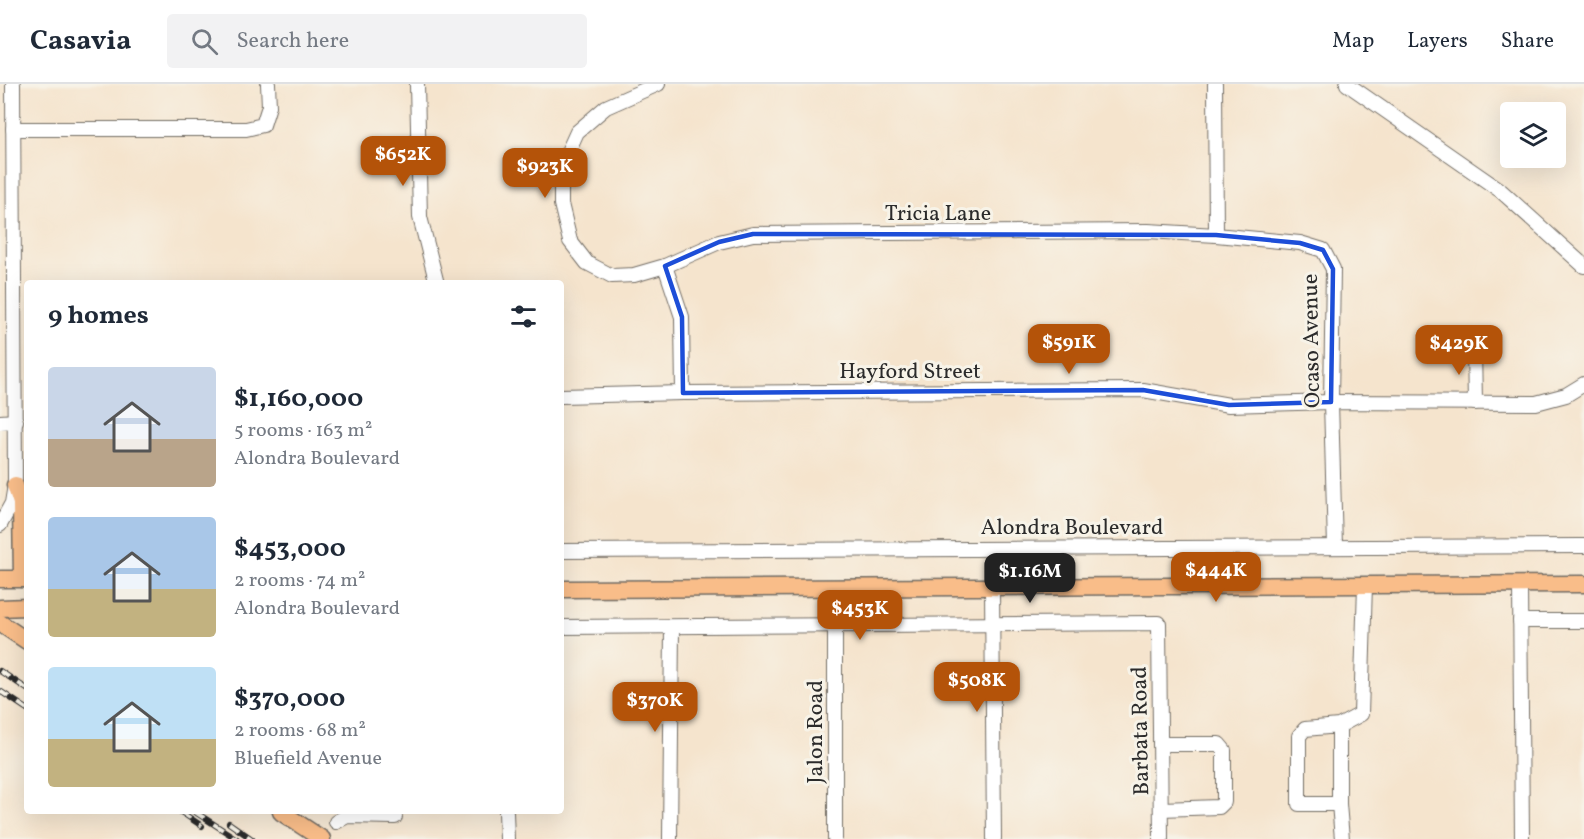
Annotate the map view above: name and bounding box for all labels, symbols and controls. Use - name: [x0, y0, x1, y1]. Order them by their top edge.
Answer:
- search box: [167, 14, 587, 68]
- text: Casavia: [30, 22, 131, 61]
- icon: search: [188, 25, 221, 58]
- text: Search here: [236, 26, 349, 57]
- text: Map: [1332, 27, 1374, 56]
- text: Layers: [1407, 27, 1468, 56]
- text: Share: [1501, 27, 1554, 56]
- map controls: [1500, 102, 1566, 168]
- button: layers: [1500, 102, 1566, 168]
- pin: $652K: [361, 136, 445, 187]
- text: $652K: [375, 141, 431, 169]
- pin: $923K: [503, 148, 587, 199]
- text: $923K: [517, 153, 574, 181]
- street label: Tricia Lane: [885, 199, 991, 230]
- street label: Ocaso Avenue: [1296, 274, 1329, 408]
- text: 9 homes: [48, 298, 149, 334]
- icon: filters: [507, 300, 540, 333]
- pin: $591K: [1027, 324, 1111, 375]
- pin: $429K: [1417, 325, 1501, 376]
- text: $591K: [1042, 329, 1096, 357]
- text: $429K: [1429, 330, 1489, 358]
- street label: Hayford Street: [839, 357, 981, 388]
- text: $1,160,000: [234, 381, 363, 417]
- icon: home: [96, 391, 168, 463]
- text: 5 rooms · 163 m²: [234, 417, 372, 445]
- text: Alondra Boulevard: [234, 445, 400, 473]
- street label: Alondra Boulevard: [981, 513, 1163, 544]
- text: $453,000: [234, 531, 346, 567]
- icon: home: [96, 541, 168, 613]
- pin: $444K: [1174, 552, 1258, 603]
- pin: $1.16M: [981, 553, 1079, 604]
- text: $444K: [1185, 557, 1247, 585]
- text: $1.16M: [998, 558, 1062, 586]
- text: 2 rooms · 74 m²: [234, 567, 365, 595]
- pin: $453K: [818, 590, 902, 641]
- text: Alondra Boulevard: [234, 595, 400, 623]
- text: $453K: [831, 595, 889, 623]
- pin: $508K: [935, 662, 1019, 713]
- street label: Barbata Road: [1125, 666, 1158, 796]
- text: $508K: [948, 667, 1006, 695]
- street label: Jalon Road: [801, 680, 832, 784]
- text: $370,000: [234, 681, 345, 717]
- pin: $370K: [613, 682, 697, 733]
- text: $370K: [626, 687, 684, 715]
- icon: home: [96, 691, 168, 763]
- text: 2 rooms · 68 m²: [234, 717, 366, 745]
- text: Bluefield Avenue: [234, 745, 382, 773]

